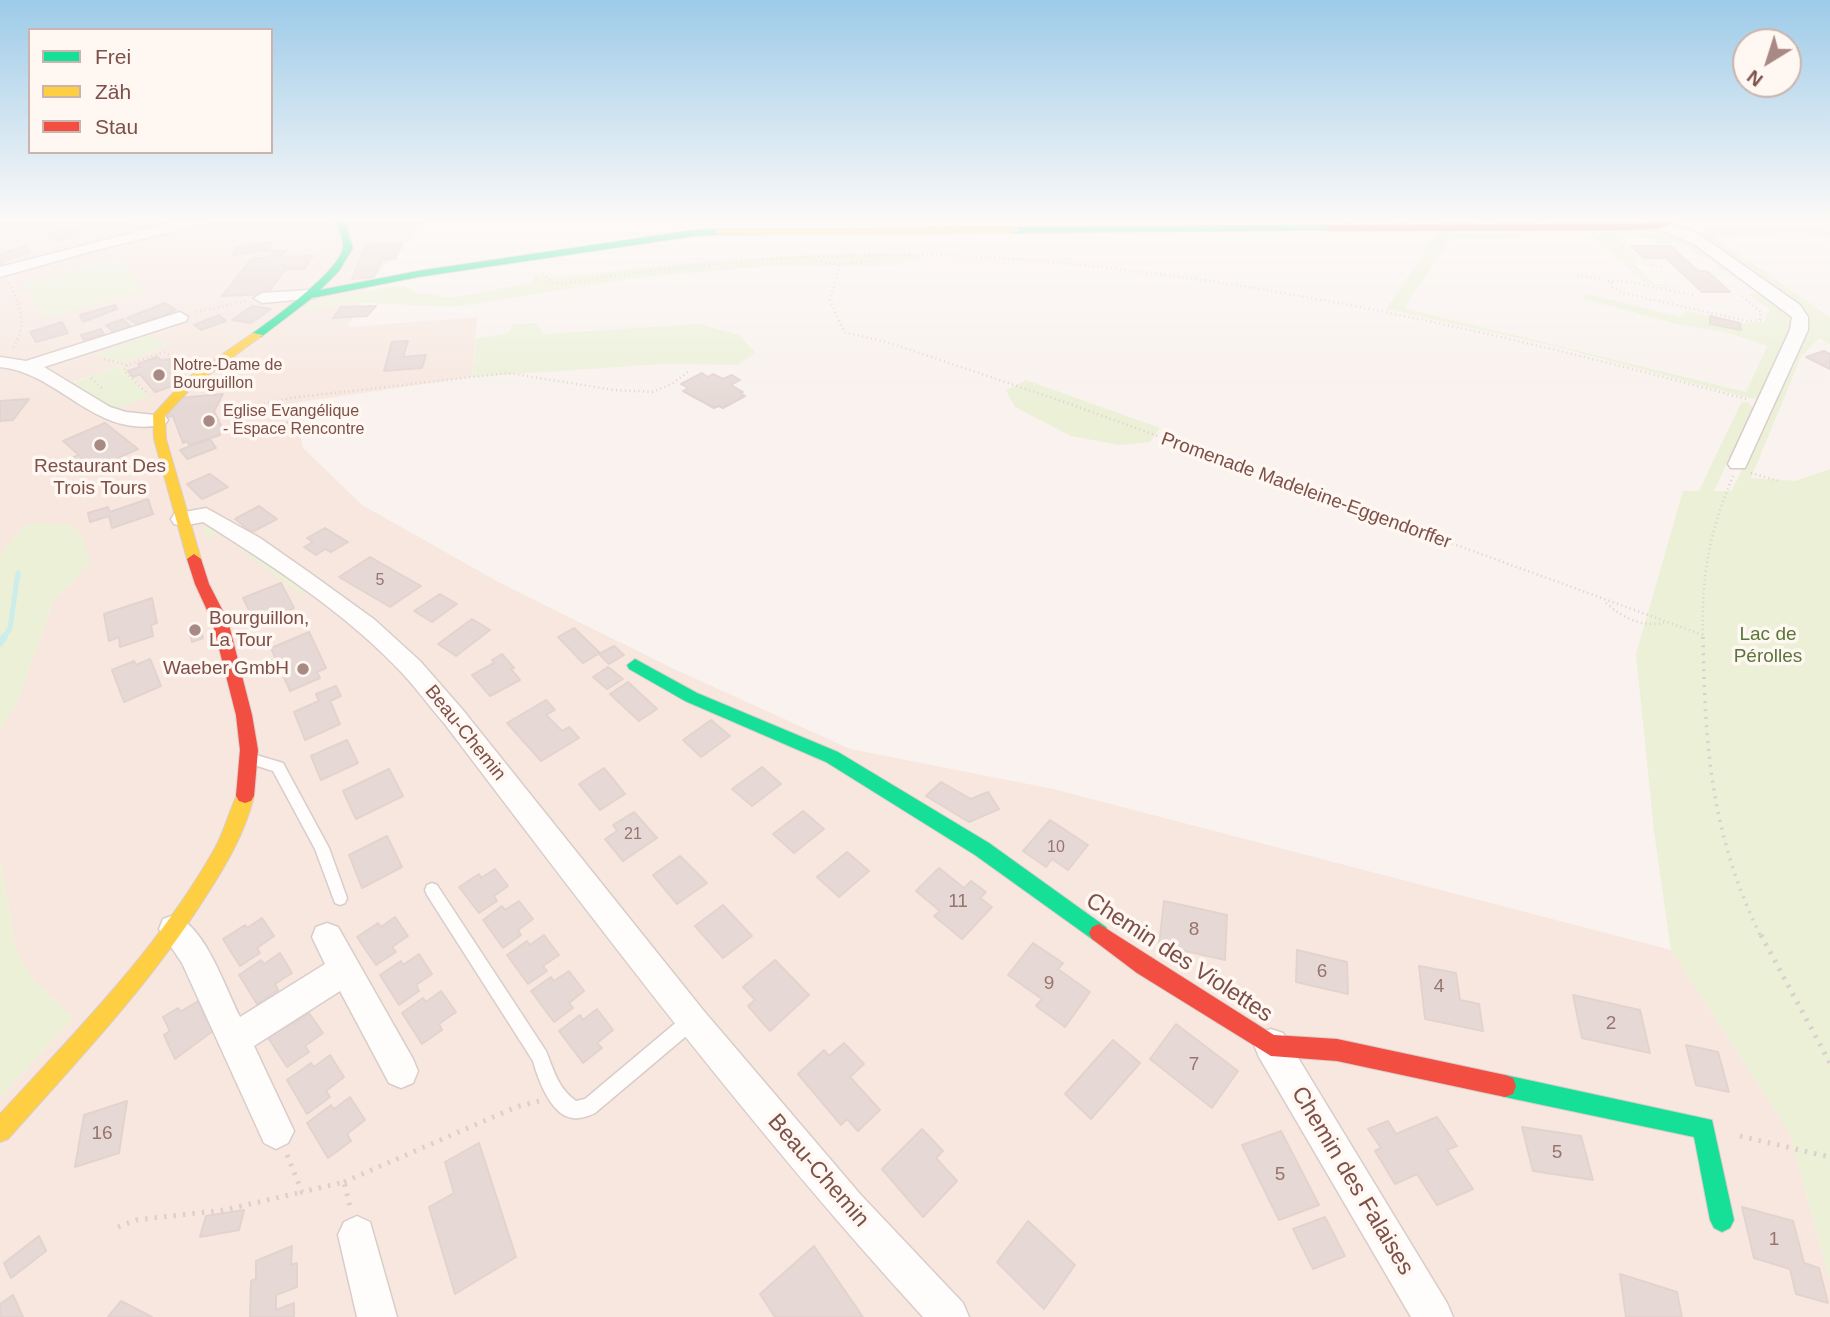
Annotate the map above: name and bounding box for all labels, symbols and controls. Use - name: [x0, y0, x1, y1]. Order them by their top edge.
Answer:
- legend: [28, 28, 273, 154]
- north arrow: [1732, 28, 1802, 98]
- text: Frei: [95, 45, 131, 68]
- text: N: [1743, 66, 1767, 91]
- text: Zäh: [95, 80, 131, 103]
- text: Stau: [95, 115, 138, 138]
- place label: Notre-Dame de Bourguillon: [173, 356, 282, 394]
- marker: Notre-Dame de Bourguillon: [151, 367, 167, 383]
- place label: Eglise Evangélique - Espace Rencontre: [223, 402, 364, 440]
- marker: Eglise Evangélique - Espace Rencontre: [201, 413, 217, 429]
- street label: Promenade Madeleine-Eggendorffer: [1158, 428, 1454, 554]
- marker: Restaurant Des Trois Tours: [92, 437, 108, 453]
- place label: Restaurant Des Trois Tours: [34, 456, 166, 500]
- house number: 5: [376, 571, 384, 591]
- place label: Bourguillon, La Tour: [209, 608, 309, 652]
- marker: Bourguillon, La Tour: [187, 622, 203, 638]
- park label: Lac de Pérolles: [1734, 624, 1802, 668]
- place label: Waeber GmbH: [163, 658, 289, 680]
- marker: Waeber GmbH: [295, 661, 311, 677]
- street label: Beau-Chemin: [420, 681, 510, 785]
- house number: 21: [624, 825, 642, 845]
- house number: 10: [1047, 838, 1065, 858]
- street label: Chemin des Violettes: [1081, 887, 1277, 1029]
- house number: 11: [948, 891, 968, 913]
- house number: 8: [1189, 919, 1199, 941]
- house number: 6: [1317, 961, 1327, 983]
- house number: 9: [1044, 973, 1054, 995]
- house number: 4: [1434, 976, 1444, 998]
- house number: 2: [1606, 1013, 1616, 1035]
- house number: 7: [1189, 1054, 1199, 1076]
- street label: Chemin des Falaises: [1285, 1082, 1419, 1280]
- street label: Beau-Chemin: [761, 1109, 875, 1233]
- house number: 16: [91, 1123, 113, 1145]
- house number: 5: [1552, 1142, 1562, 1164]
- house number: 5: [1275, 1164, 1285, 1186]
- house number: 1: [1769, 1229, 1779, 1251]

